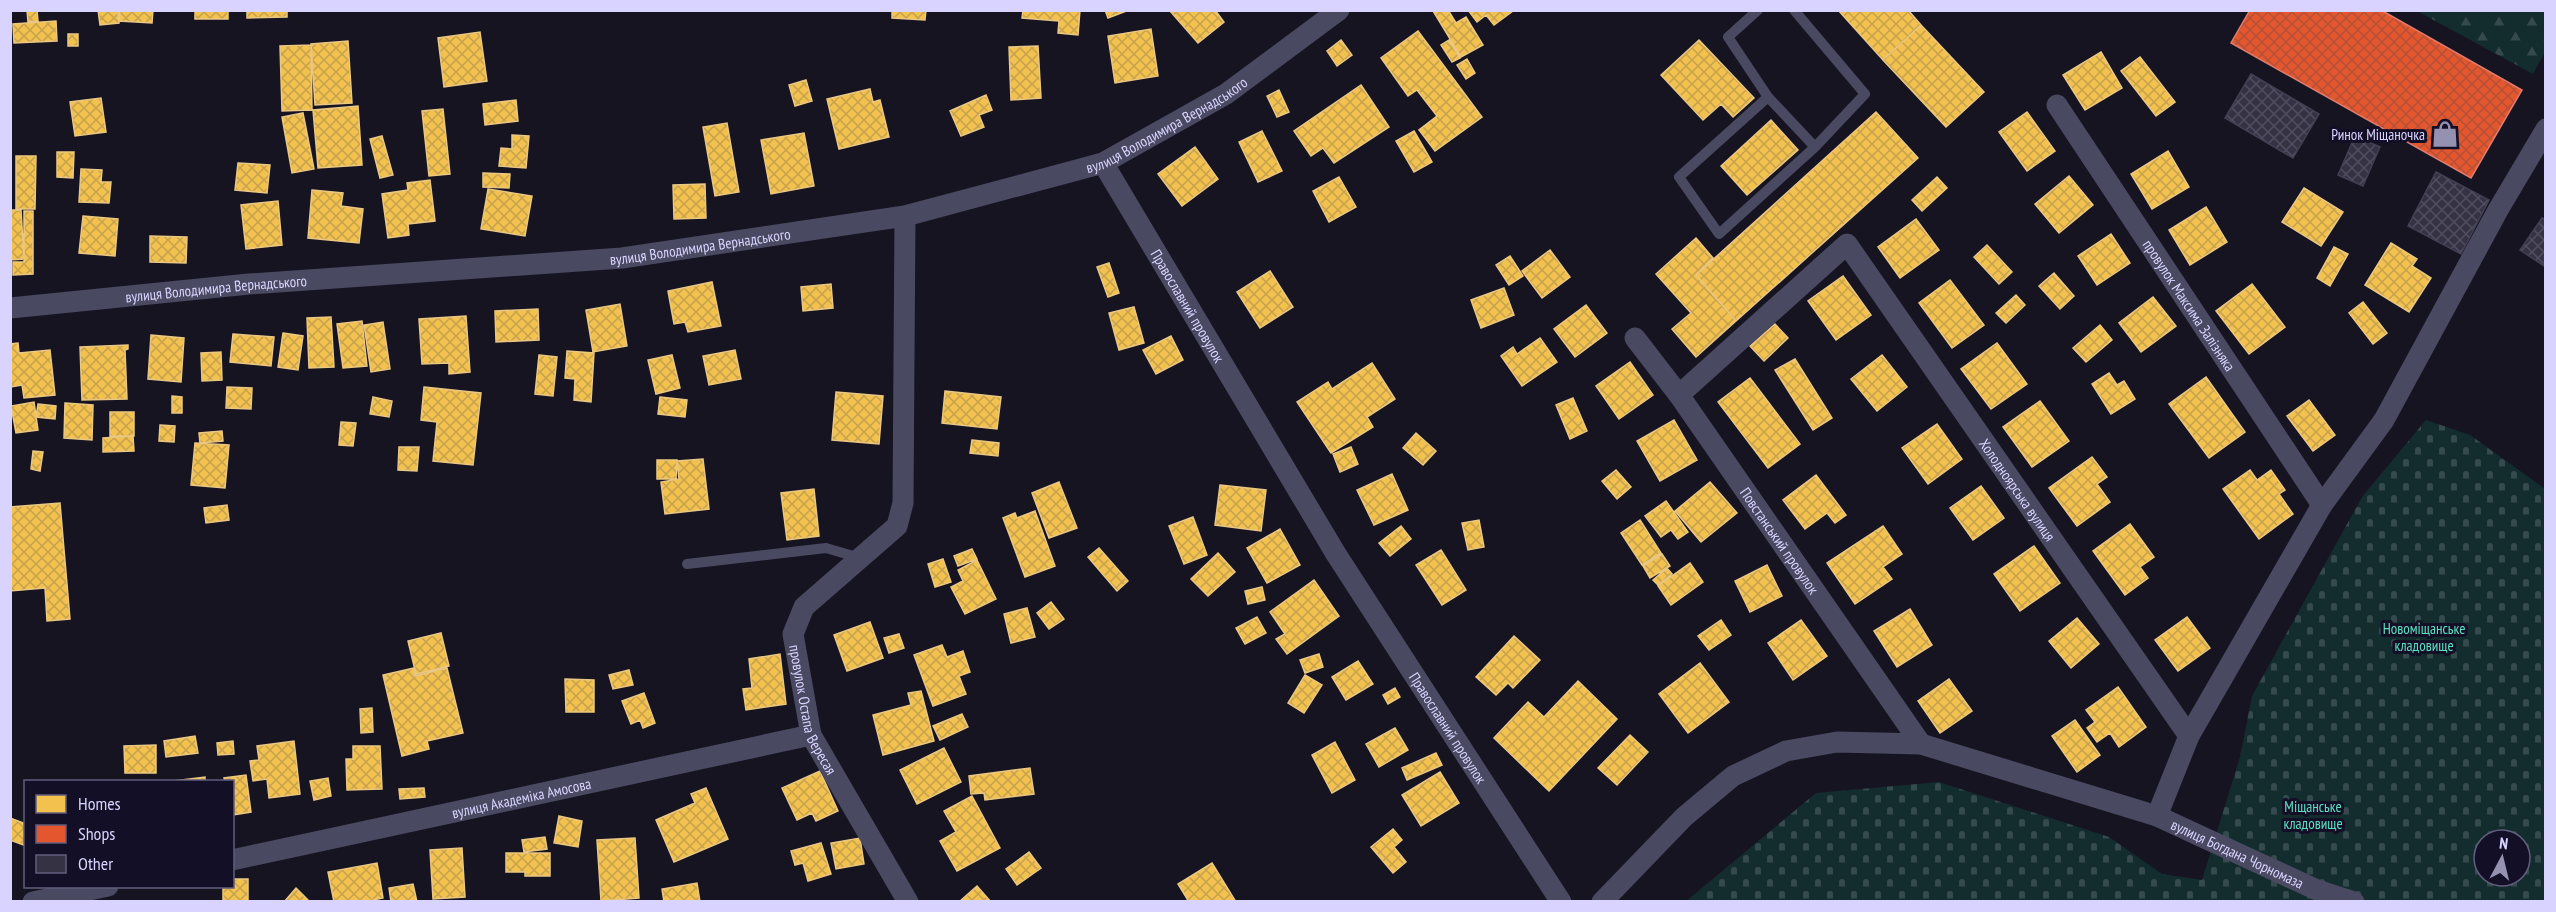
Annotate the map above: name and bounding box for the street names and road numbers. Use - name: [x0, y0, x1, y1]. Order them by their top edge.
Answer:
- street label: вулиця Володимира Вернадського: [1084, 72, 1251, 177]
- street label: вулиця Володимира Вернадського: [609, 224, 792, 268]
- street label: провулок Максима Залізняка: [2139, 236, 2240, 375]
- street label: Православний провулок: [1147, 245, 1229, 366]
- street label: вулиця Володимира Вернадського: [124, 270, 307, 306]
- street label: Холодноярська вулиця: [1975, 435, 2060, 545]
- street label: Повстанський провулок: [1736, 483, 1824, 598]
- street label: провулок Остапа Вересая: [786, 643, 841, 778]
- street label: Православний провулок: [1405, 669, 1491, 787]
- street label: вулиця Академіка Амосова: [450, 773, 593, 822]
- street label: вулиця Богдана Чорномаза: [2168, 814, 2307, 892]

